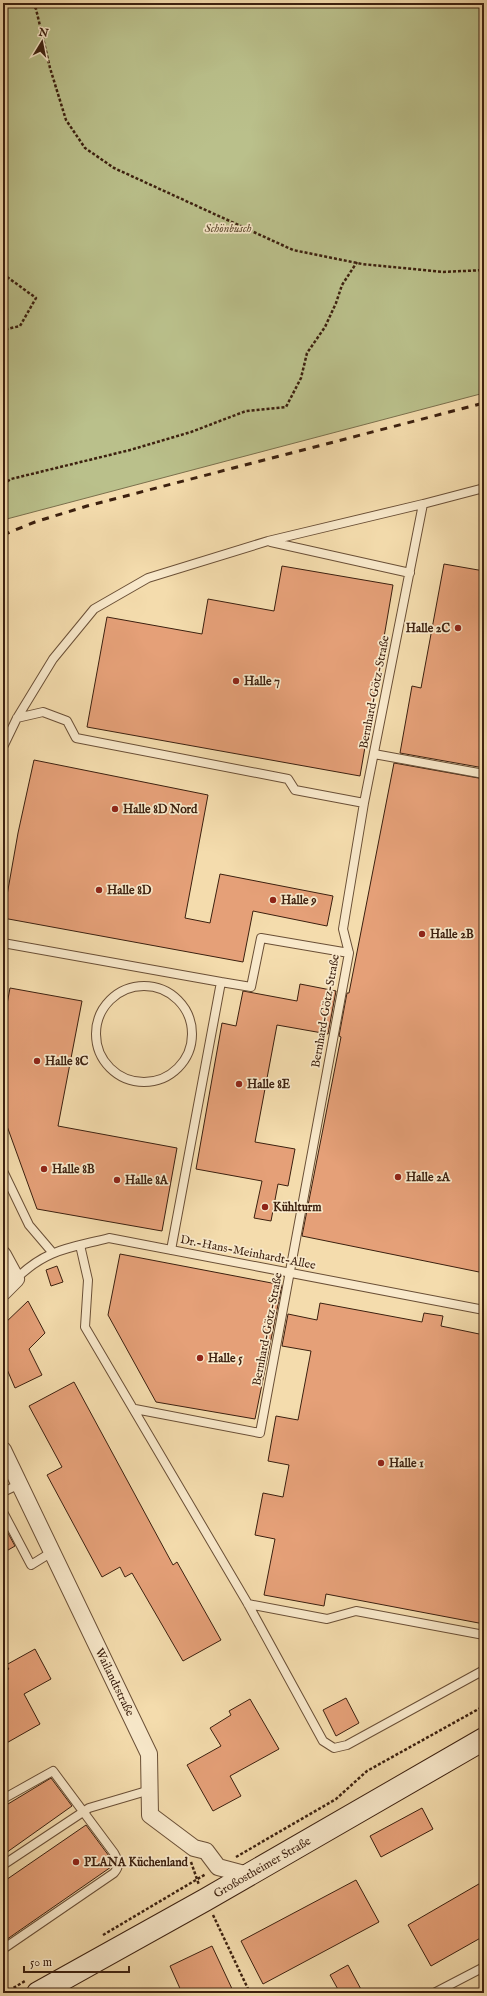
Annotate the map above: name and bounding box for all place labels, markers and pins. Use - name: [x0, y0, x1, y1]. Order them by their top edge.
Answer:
- place label: Halle 2C: [406, 621, 450, 636]
- marker: Halle 2C: [453, 623, 463, 633]
- place label: Halle 7: [244, 674, 280, 689]
- marker: Halle 7: [231, 676, 241, 686]
- place label: Halle 8D Nord: [123, 802, 198, 817]
- marker: Halle 8D Nord: [110, 804, 120, 814]
- place label: Halle 8D: [107, 883, 152, 898]
- marker: Halle 8D: [94, 885, 104, 895]
- place label: Halle 9: [281, 893, 316, 908]
- marker: Halle 9: [268, 895, 278, 905]
- place label: Halle 2B: [430, 927, 474, 942]
- marker: Halle 2B: [417, 929, 427, 939]
- place label: Halle 8C: [45, 1054, 89, 1069]
- marker: Halle 8C: [32, 1056, 42, 1066]
- place label: Halle 8E: [247, 1077, 291, 1092]
- marker: Halle 8E: [234, 1079, 244, 1089]
- place label: Halle 8B: [52, 1162, 95, 1177]
- marker: Halle 8B: [39, 1164, 49, 1174]
- place label: Halle 2A: [406, 1170, 451, 1185]
- marker: Halle 2A: [393, 1172, 403, 1182]
- place label: Halle 8A: [125, 1173, 169, 1188]
- marker: Halle 8A: [112, 1175, 122, 1185]
- place label: Kühlturm: [273, 1200, 322, 1215]
- marker: Kühlturm: [260, 1202, 270, 1212]
- place label: Halle 5: [208, 1351, 243, 1366]
- marker: Halle 5: [195, 1353, 205, 1363]
- place label: Halle 1: [389, 1456, 424, 1471]
- marker: Halle 1: [376, 1458, 386, 1468]
- place label: PLANA Küchenland: [84, 1855, 189, 1870]
- marker: PLANA Küchenland: [71, 1857, 81, 1867]

